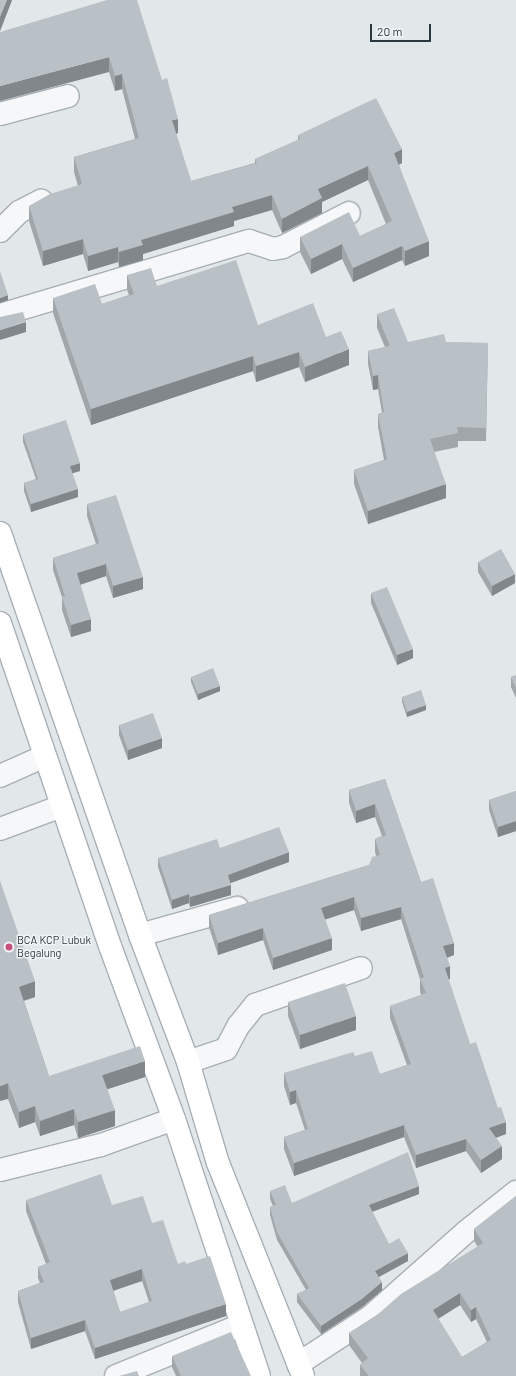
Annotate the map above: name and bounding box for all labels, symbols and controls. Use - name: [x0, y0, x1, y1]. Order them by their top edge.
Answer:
- scale bar: [372, 16, 433, 42]
- text: 20 m: [377, 24, 403, 38]
- place label: BCA KCP Lubuk Begalung: [17, 934, 91, 960]
- marker: BCA KCP Lubuk Begalung: [4, 942, 14, 952]

